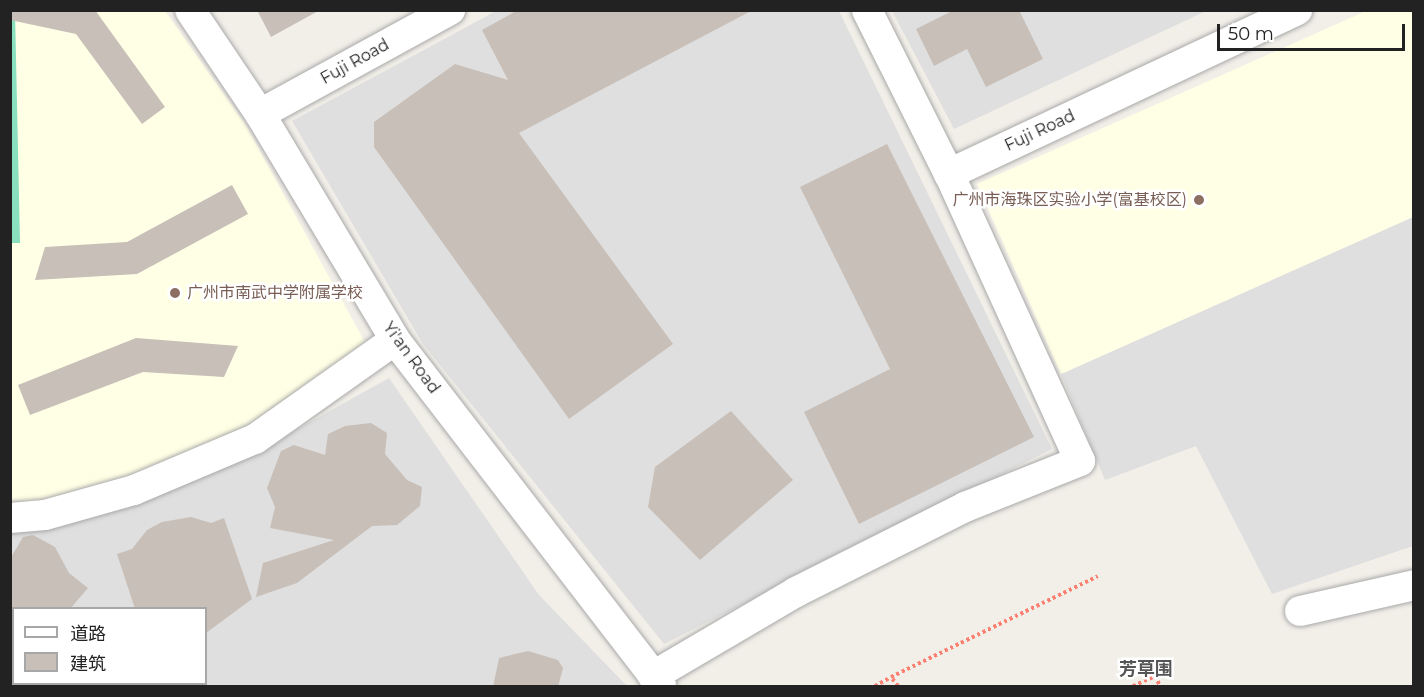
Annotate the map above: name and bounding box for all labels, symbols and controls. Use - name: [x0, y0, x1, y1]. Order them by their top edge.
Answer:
- scale bar: [1220, 12, 1408, 50]
- text: 50 m: [1228, 23, 1274, 45]
- street label: Fuji Road: [317, 35, 393, 89]
- street label: Fuji Road: [1002, 106, 1078, 156]
- place label: 广州市海珠区实验小学(富基校区): [952, 190, 1187, 210]
- marker: 广州市海珠区实验小学(富基校区): [1192, 193, 1206, 207]
- place label: 广州市南武中学附属学校: [187, 283, 363, 303]
- marker: 广州市南武中学附属学校: [168, 286, 182, 300]
- street label: Yi'an Road: [379, 318, 443, 398]
- legend: [12, 607, 207, 685]
- text: 道路: [70, 623, 106, 645]
- text: 建筑: [70, 653, 106, 675]
- district label: 芳草围: [1119, 658, 1173, 680]

